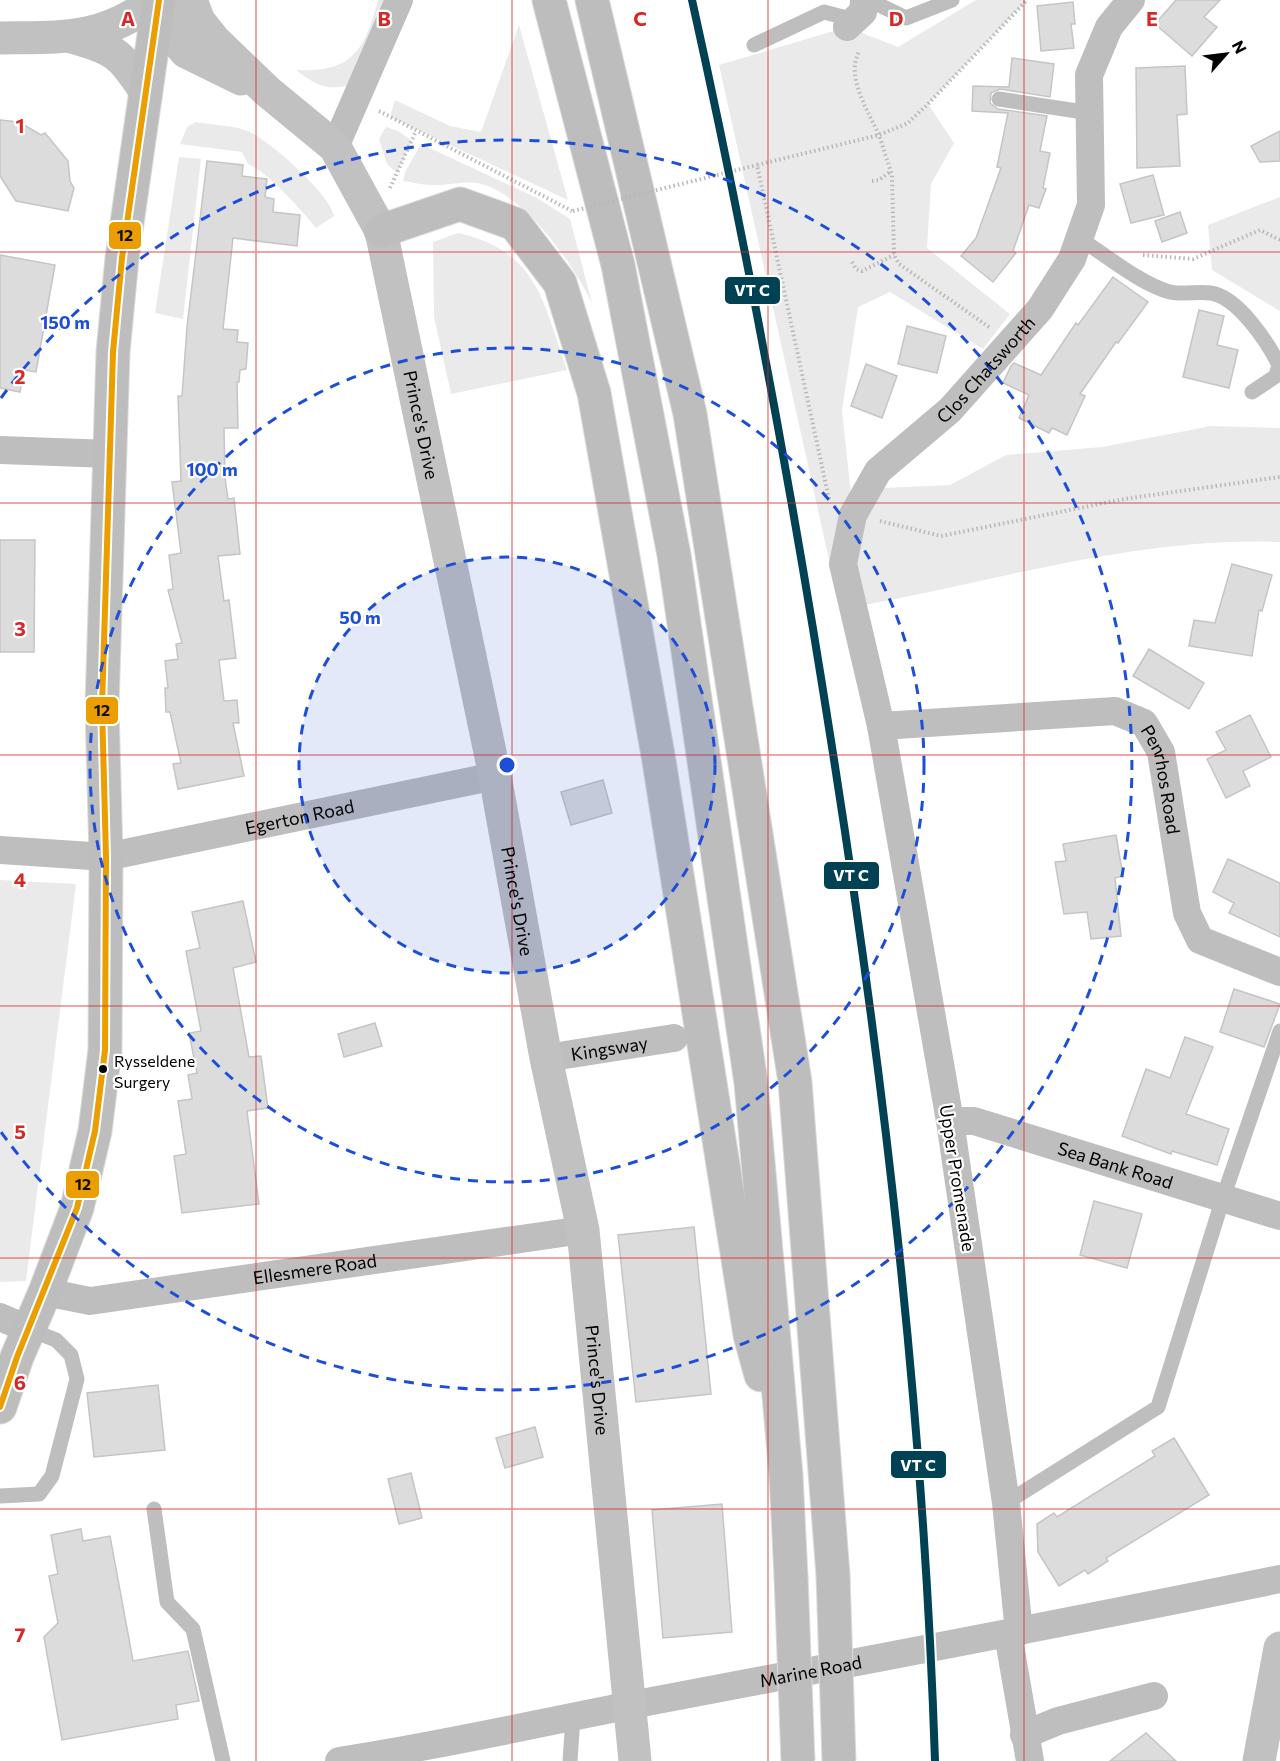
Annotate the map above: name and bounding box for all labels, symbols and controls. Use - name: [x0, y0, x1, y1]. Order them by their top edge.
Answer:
- text: A: [121, 6, 135, 30]
- text: B: [377, 6, 391, 30]
- text: C: [633, 6, 647, 30]
- text: D: [889, 6, 903, 30]
- text: E: [1146, 6, 1158, 30]
- north arrow: [1196, 24, 1256, 84]
- text: N: [1228, 37, 1251, 56]
- text: 1: [15, 113, 25, 137]
- line badge: 12: [108, 221, 142, 250]
- text: 12: [117, 225, 133, 244]
- line badge: VT C: [724, 276, 781, 305]
- text: VT C: [734, 280, 770, 299]
- text: 150 m: [40, 311, 90, 333]
- street label: Clos Chatsworth: [932, 312, 1039, 428]
- text: 2: [14, 364, 26, 388]
- street label: Prince's Drive: [399, 368, 444, 481]
- text: 100 m: [186, 458, 238, 480]
- text: 50 m: [339, 606, 381, 628]
- text: 3: [14, 616, 26, 640]
- line badge: 12: [85, 696, 119, 725]
- text: 12: [94, 700, 110, 719]
- street label: Penrhos Road: [1136, 721, 1185, 836]
- centre of rings: [497, 755, 517, 775]
- street label: Egerton Road: [243, 795, 356, 839]
- street label: Prince's Drive: [497, 845, 538, 958]
- line badge: VT C: [823, 861, 880, 890]
- text: VT C: [833, 865, 869, 884]
- text: 4: [14, 867, 26, 891]
- street label: Kingsway: [569, 1031, 649, 1065]
- place label: Rysseldene Surgery: [114, 1051, 195, 1091]
- marker: Rysseldene Surgery: [97, 1063, 109, 1075]
- street label: Upper Promenade: [936, 1103, 980, 1253]
- text: 5: [14, 1119, 26, 1143]
- street label: Sea Bank Road: [1055, 1137, 1176, 1193]
- line badge: 12: [65, 1170, 100, 1199]
- text: 12: [75, 1174, 91, 1193]
- street label: Ellesmere Road: [252, 1249, 378, 1288]
- street label: Prince's Drive: [581, 1324, 614, 1436]
- text: 6: [14, 1370, 26, 1394]
- line badge: VT C: [890, 1450, 947, 1479]
- text: VT C: [900, 1455, 936, 1474]
- text: 7: [15, 1622, 26, 1646]
- street label: Marine Road: [758, 1650, 864, 1691]

